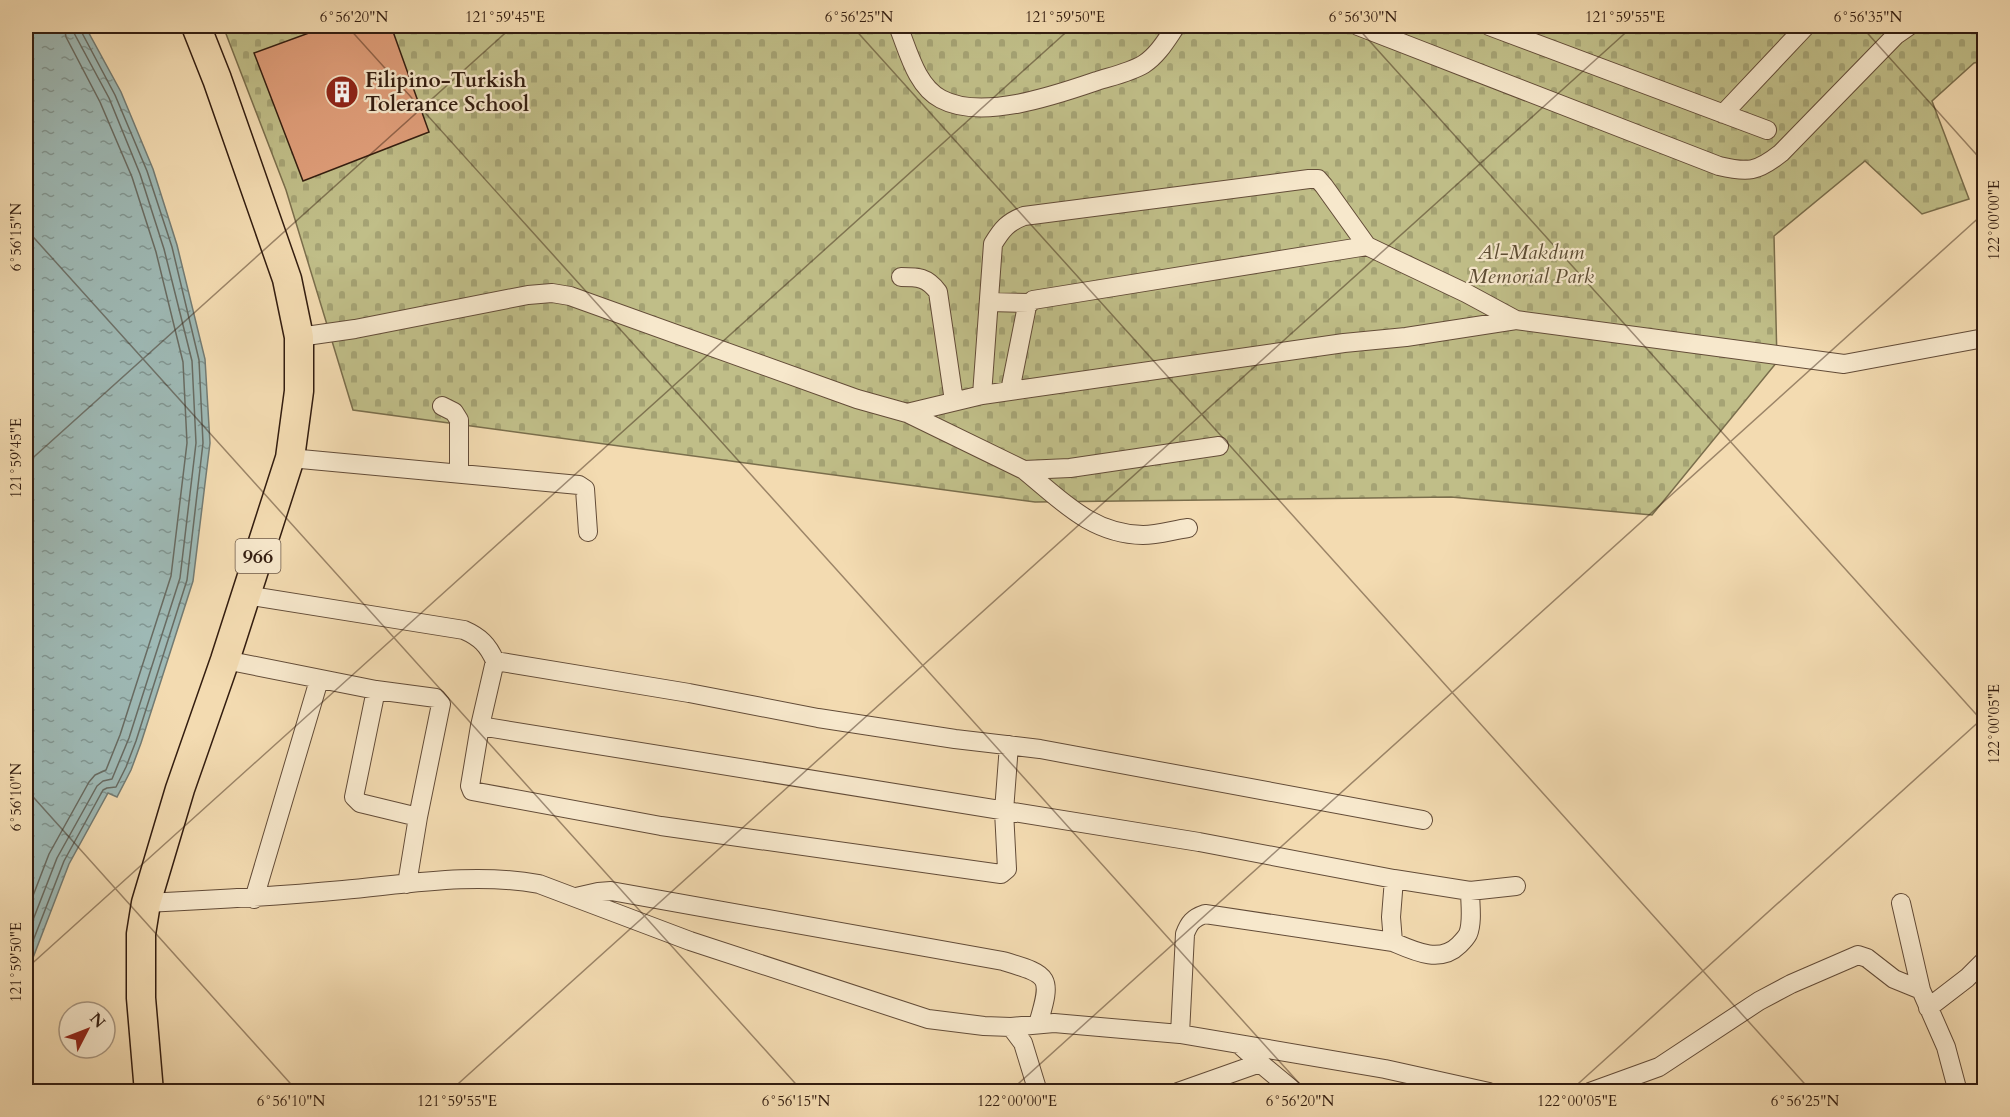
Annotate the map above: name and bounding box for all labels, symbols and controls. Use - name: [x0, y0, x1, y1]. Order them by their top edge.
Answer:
- text: 6°56'20"N: [320, 7, 388, 27]
- text: 121°59'45"E: [465, 7, 545, 27]
- text: 6°56'25"N: [825, 7, 893, 27]
- text: 121°59'50"E: [1025, 7, 1105, 27]
- text: 6°56'30"N: [1329, 7, 1397, 27]
- text: 121°59'55"E: [1585, 7, 1665, 27]
- text: 6°56'35"N: [1834, 7, 1902, 27]
- place label: Filipino-Turkish Tolerance School: [365, 66, 529, 119]
- building icon: Filipino-Turkish Tolerance School: [324, 74, 360, 110]
- text: 122°00'00"E: [1984, 180, 2004, 260]
- text: 6°56'15"N: [6, 203, 26, 271]
- park label: Al-Makdum Memorial Park: [1468, 238, 1595, 291]
- text: 121°59'45"E: [6, 418, 26, 498]
- road number: 966: [236, 539, 280, 573]
- text: 122°00'05"E: [1984, 684, 2004, 764]
- text: 6°56'10"N: [6, 763, 26, 831]
- text: 121°59'50"E: [6, 922, 26, 1002]
- north arrow: [57, 1000, 117, 1060]
- text: N: [85, 1008, 110, 1033]
- text: 6°56'10"N: [257, 1091, 325, 1111]
- text: 121°59'55"E: [417, 1091, 497, 1111]
- text: 6°56'15"N: [762, 1091, 830, 1111]
- text: 122°00'00"E: [977, 1091, 1057, 1111]
- text: 6°56'20"N: [1266, 1091, 1334, 1111]
- text: 122°00'05"E: [1537, 1091, 1617, 1111]
- text: 6°56'25"N: [1771, 1091, 1839, 1111]

